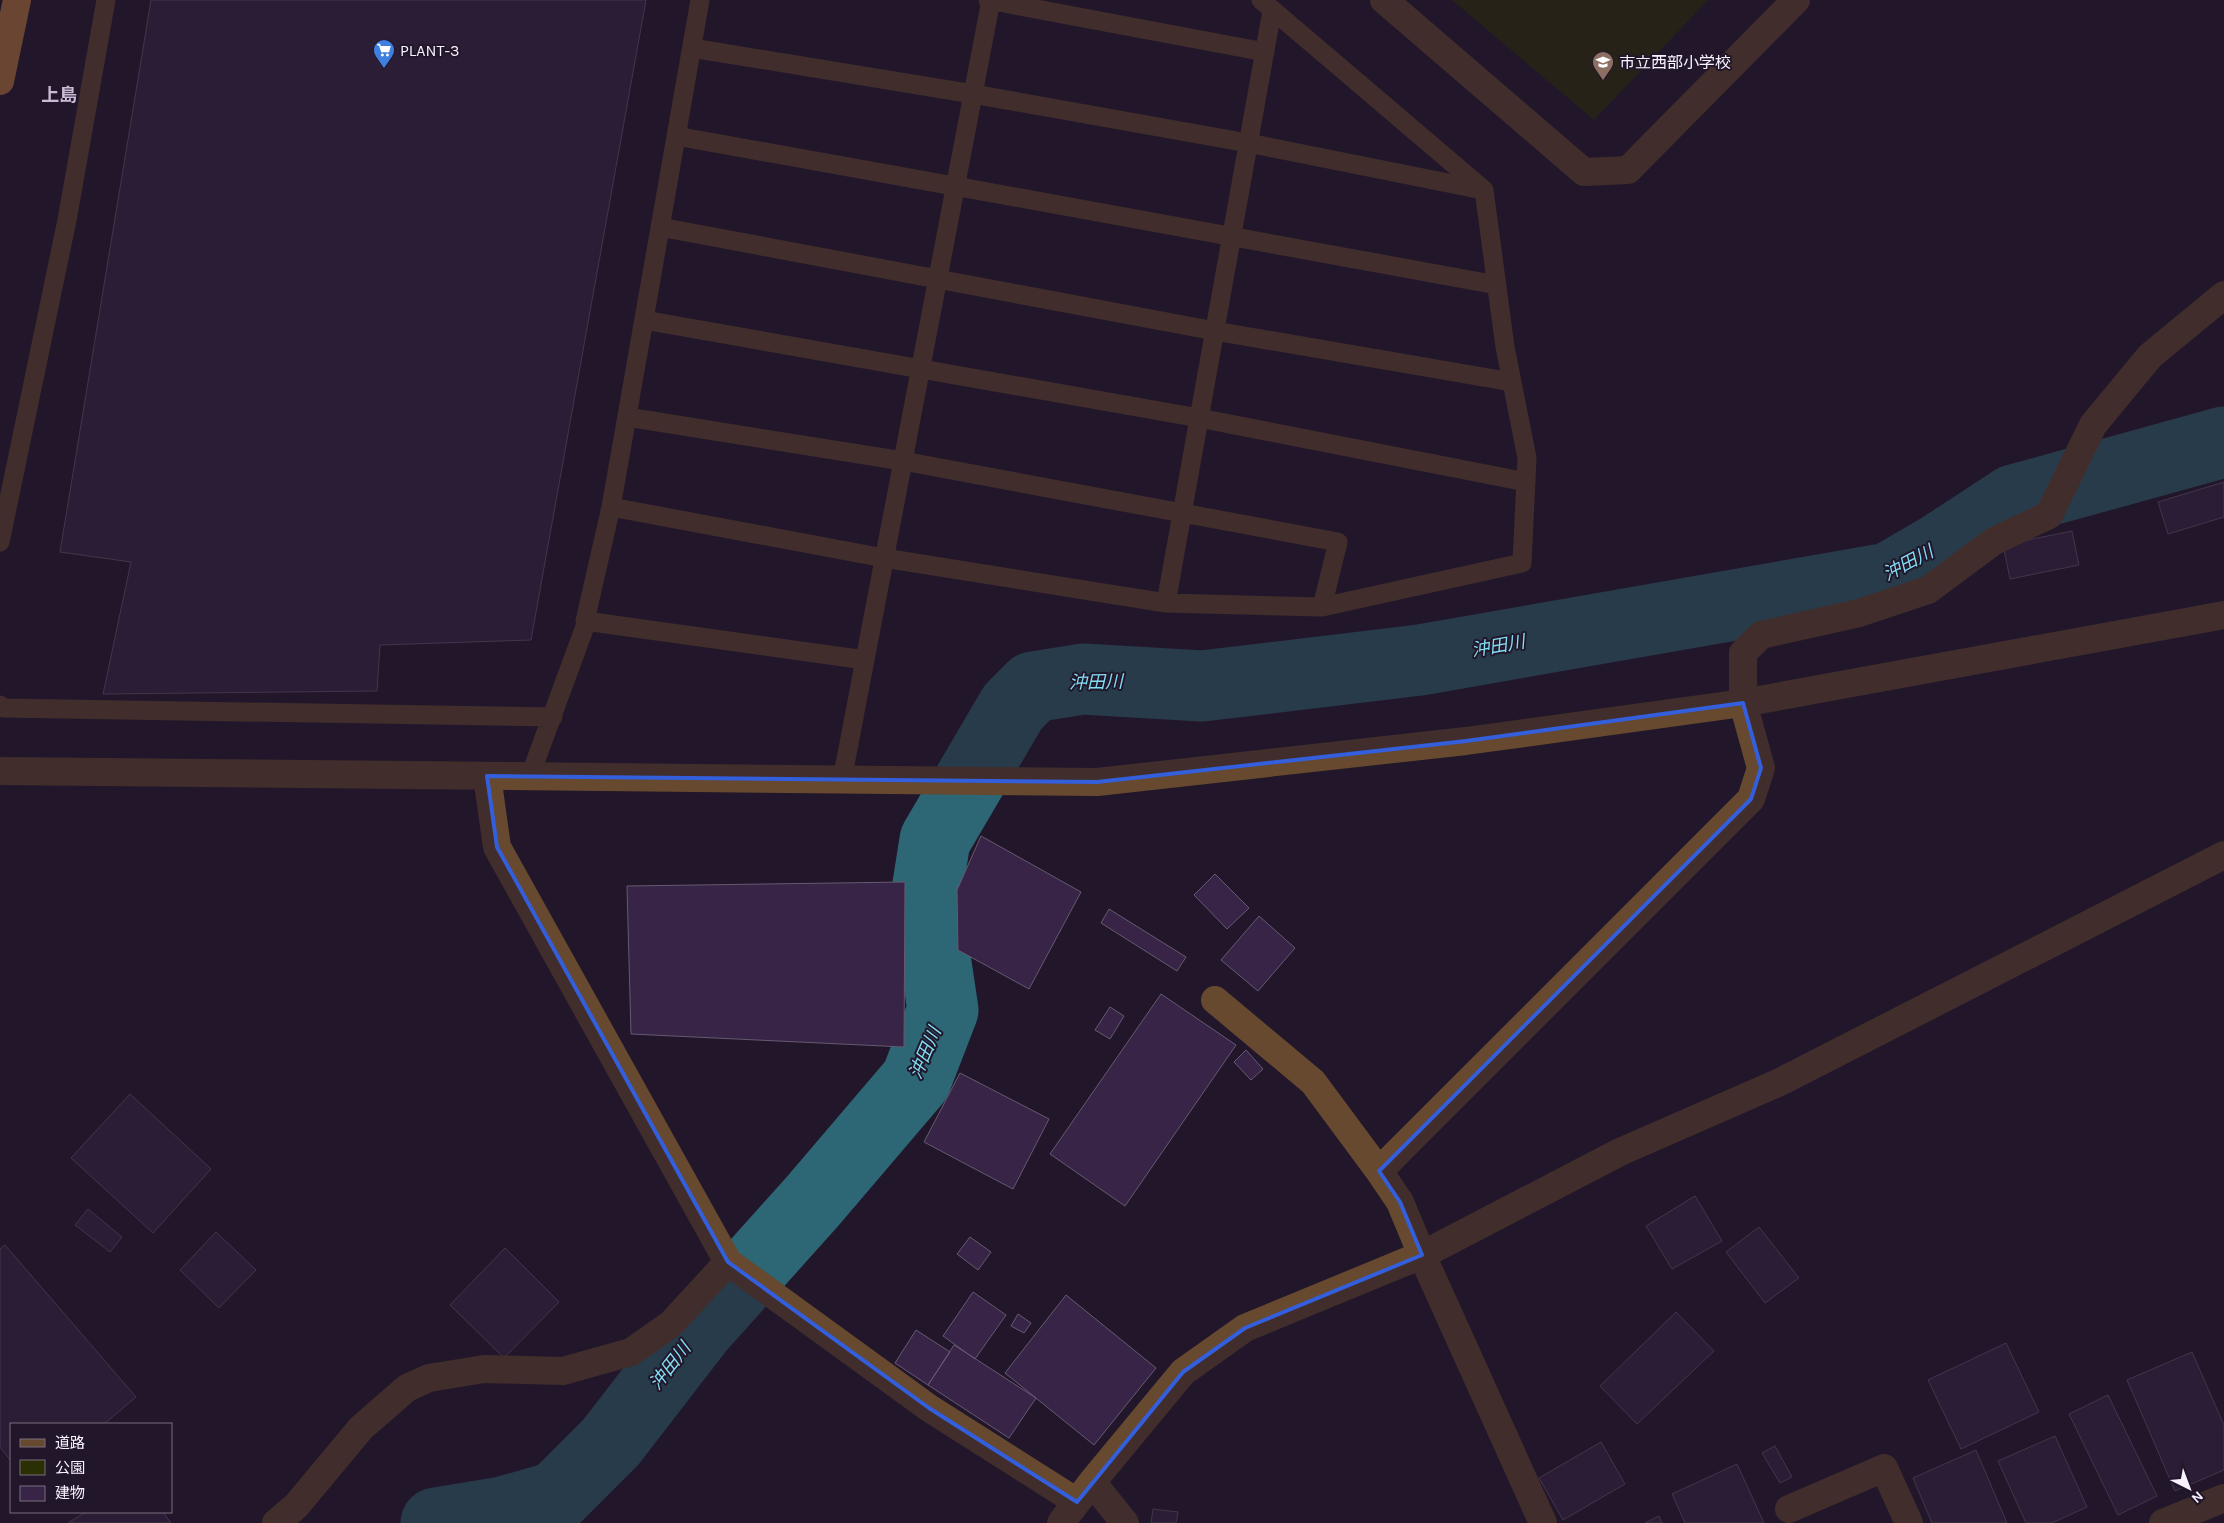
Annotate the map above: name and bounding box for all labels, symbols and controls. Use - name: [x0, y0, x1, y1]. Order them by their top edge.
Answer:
- supermarket icon: PLANT-3: [372, 38, 396, 69]
- place label: PLANT-3: [400, 41, 460, 60]
- school or university icon: 市立西部小学校: [1591, 50, 1615, 81]
- place label: 市立西部小学校: [1619, 53, 1731, 72]
- district label: 上島: [41, 84, 77, 106]
- water label: 沖田川: [1879, 540, 1939, 585]
- water label: 沖田川: [1470, 630, 1528, 662]
- water label: 沖田川: [1069, 670, 1125, 693]
- water label: 沖田川: [904, 1022, 946, 1082]
- water label: 沖田川: [645, 1336, 697, 1394]
- legend: [10, 1423, 172, 1513]
- text: 道路: [55, 1434, 85, 1452]
- text: 公園: [55, 1459, 85, 1477]
- north arrow: [2164, 1463, 2214, 1513]
- text: 建物: [55, 1484, 85, 1502]
- text: N: [2188, 1488, 2207, 1507]

